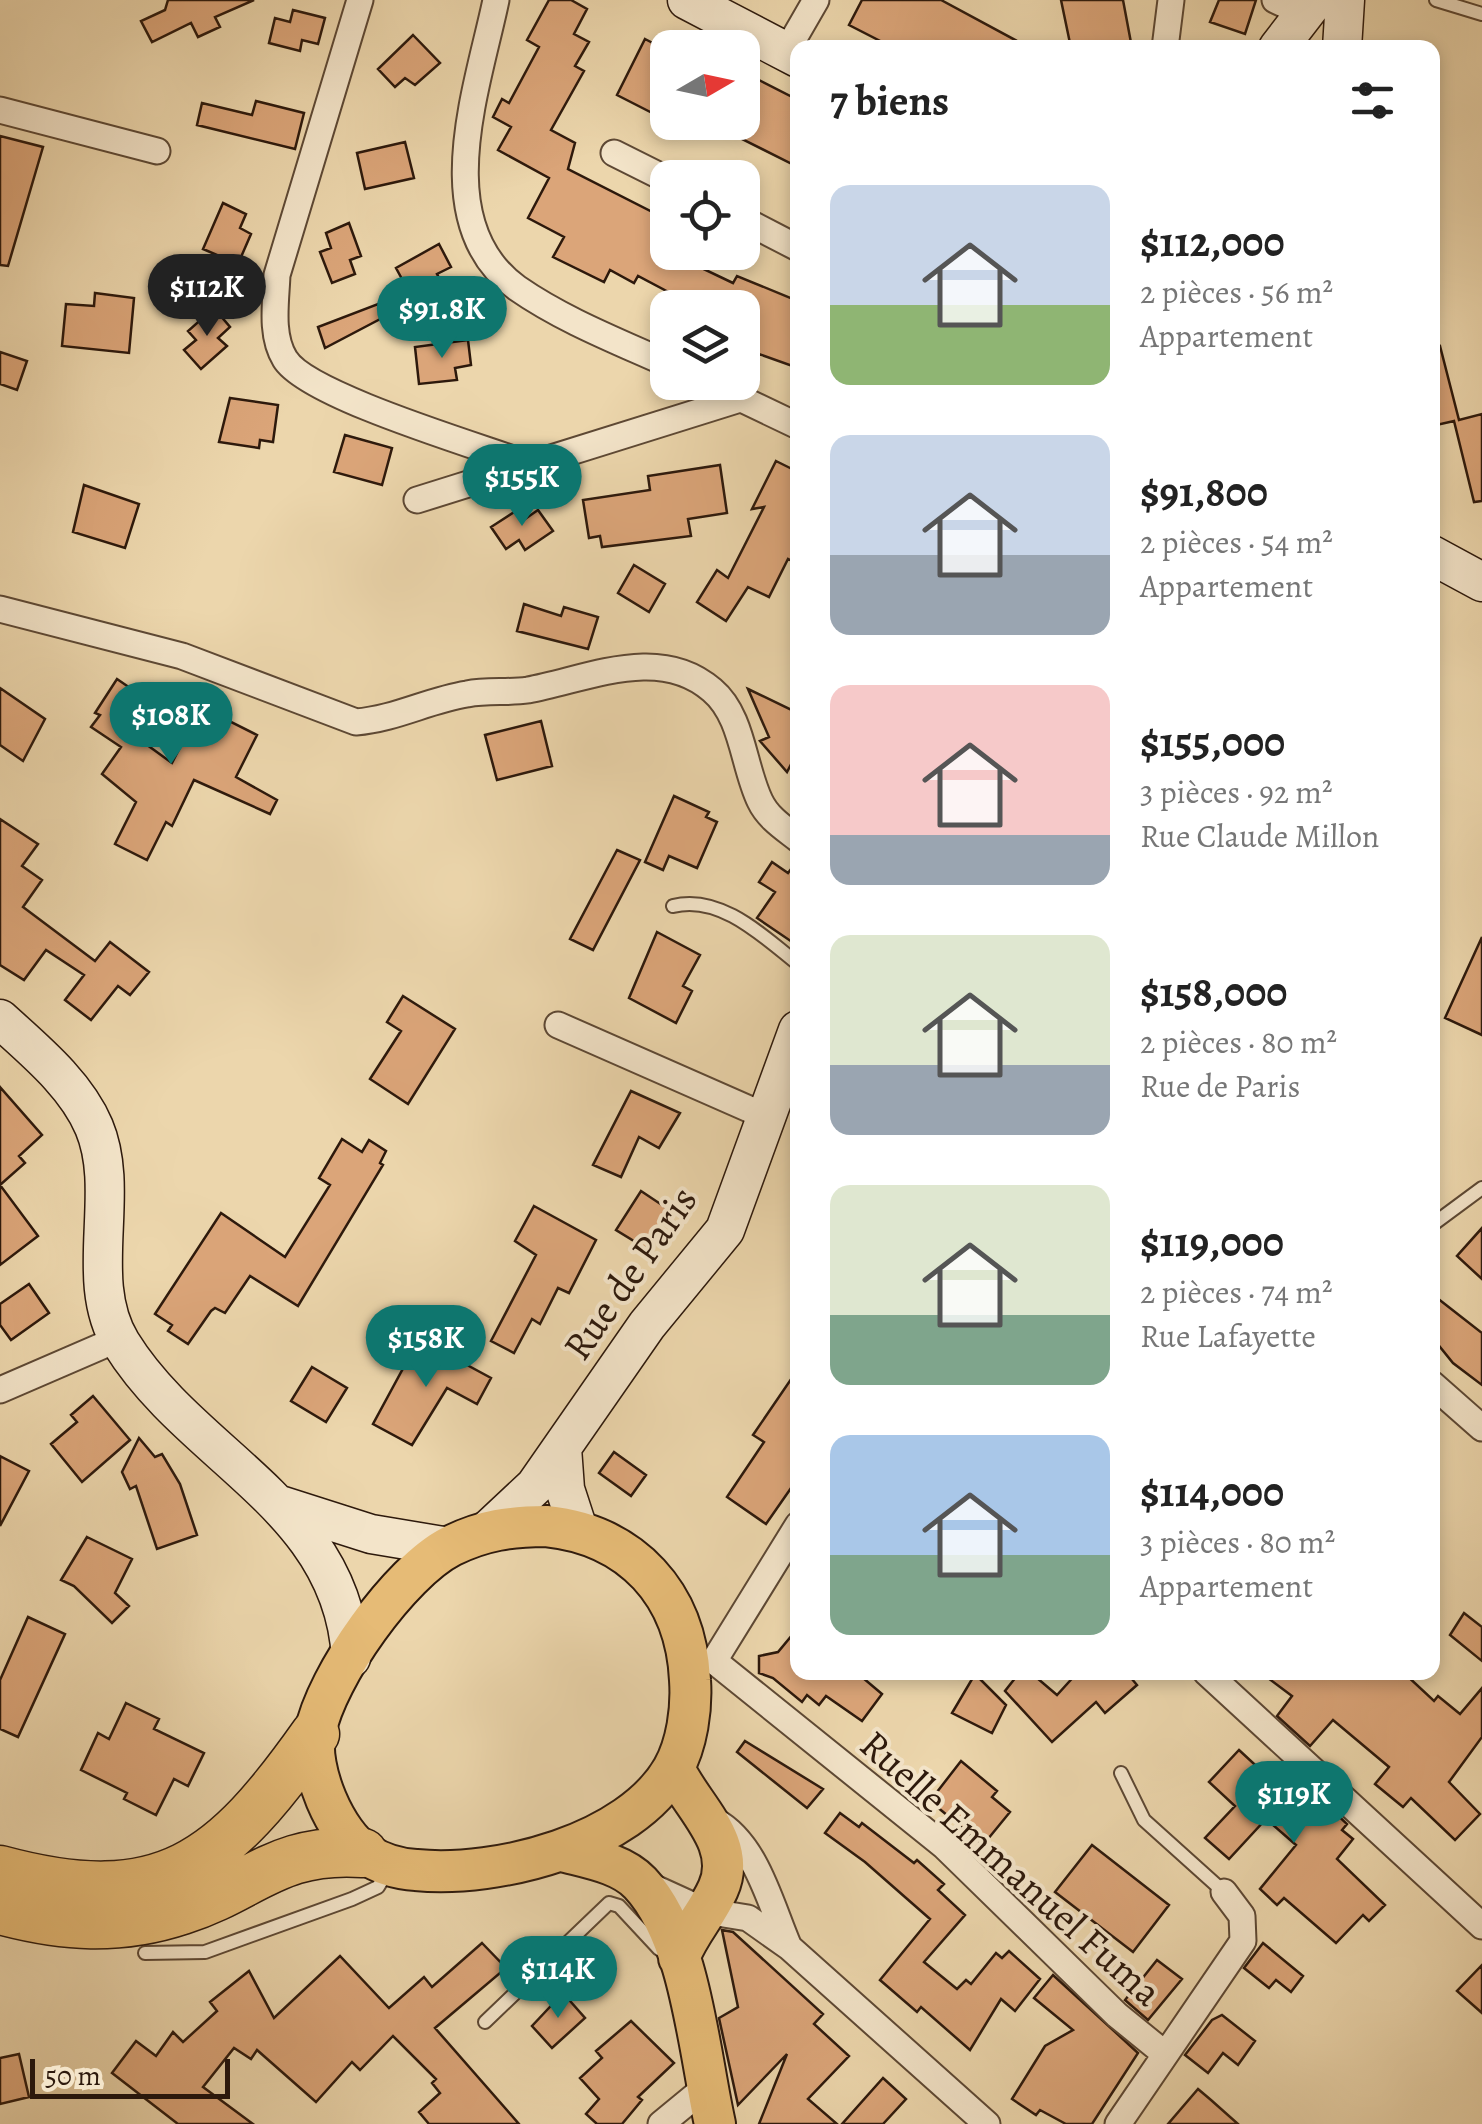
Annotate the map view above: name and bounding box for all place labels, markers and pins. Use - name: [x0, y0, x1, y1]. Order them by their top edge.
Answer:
- pin: $112K: [137, 254, 277, 339]
- pin: $91.8K: [361, 276, 523, 361]
- pin: $155K: [452, 444, 592, 529]
- pin: $108K: [101, 682, 241, 767]
- pin: $158K: [356, 1305, 496, 1390]
- pin: $119K: [1224, 1761, 1364, 1846]
- pin: $114K: [488, 1936, 628, 2021]

